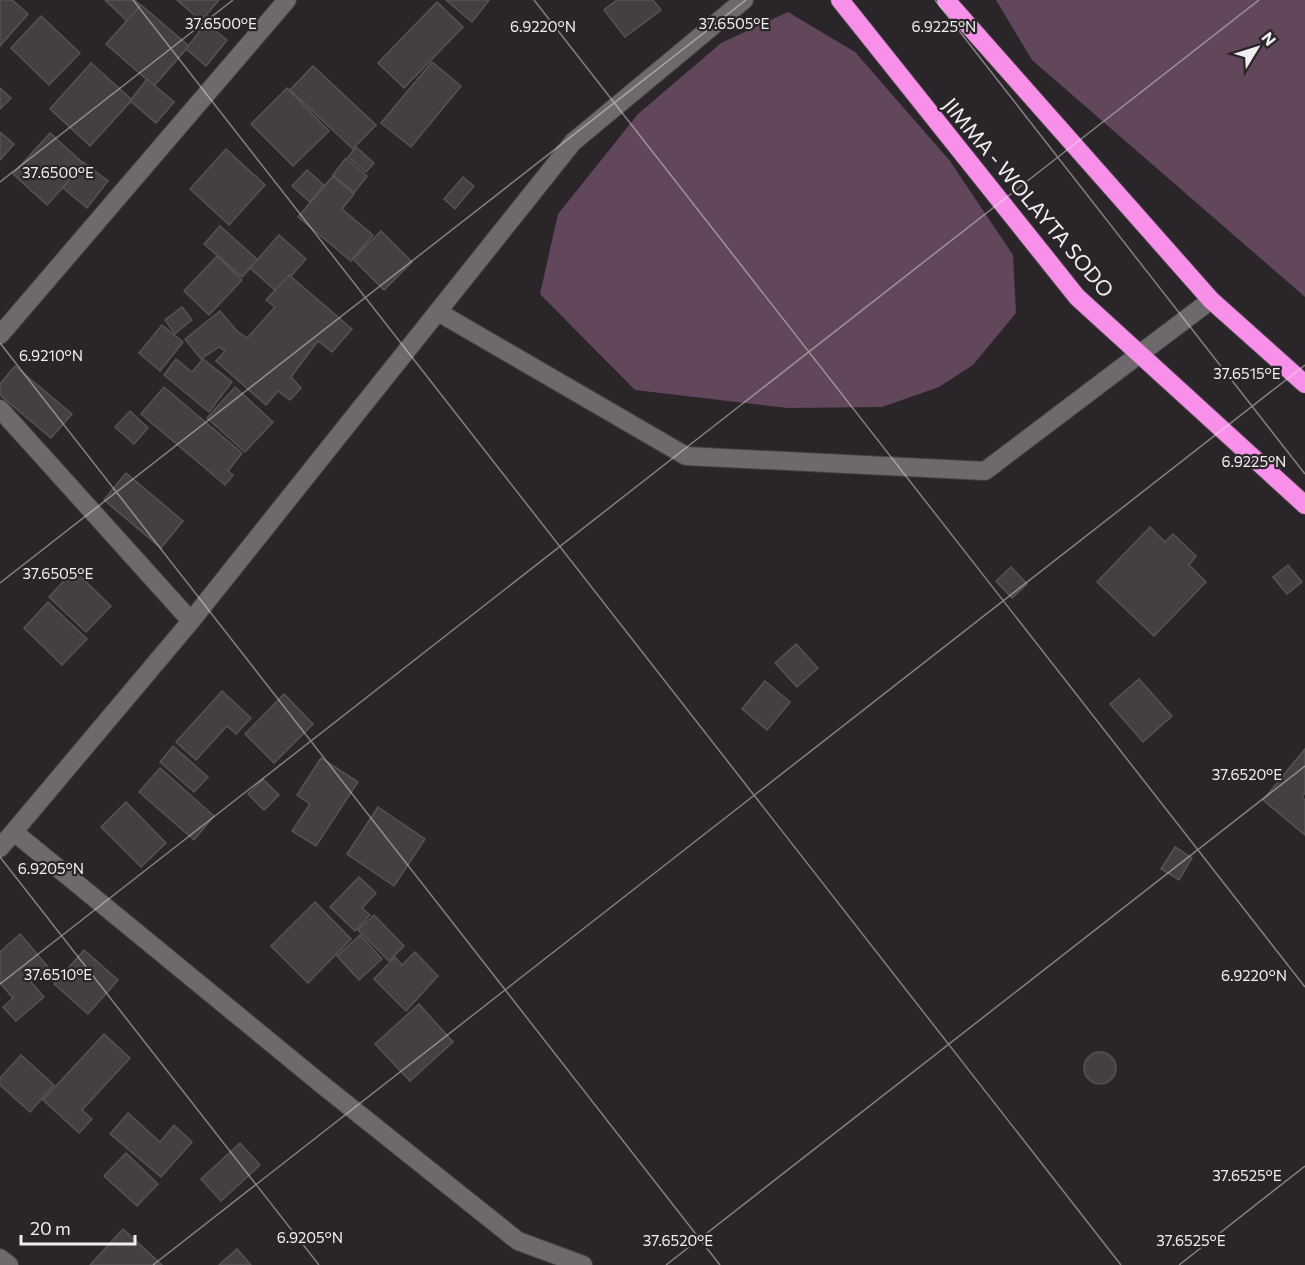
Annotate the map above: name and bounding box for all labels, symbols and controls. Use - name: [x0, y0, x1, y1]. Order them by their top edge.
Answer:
- text: 37.6500°E: [185, 14, 257, 32]
- text: 37.6505°E: [699, 14, 769, 32]
- text: 6.9220°N: [510, 17, 576, 35]
- text: 6.9225°N: [912, 17, 976, 35]
- north arrow: [1227, 18, 1287, 78]
- text: N: [1258, 28, 1280, 49]
- street label: JIMMA - WOLAYTA SODO: [938, 92, 1120, 302]
- text: 37.6500°E: [22, 163, 94, 181]
- text: 6.9210°N: [19, 346, 83, 364]
- text: 37.6515°E: [1213, 364, 1281, 382]
- text: 6.9225°N: [1222, 452, 1286, 470]
- text: 37.6505°E: [23, 564, 93, 582]
- text: 37.6520°E: [1212, 765, 1282, 783]
- text: 6.9205°N: [18, 859, 84, 877]
- text: 37.6510°E: [24, 965, 92, 983]
- text: 6.9220°N: [1221, 966, 1287, 984]
- text: 37.6525°E: [1212, 1166, 1282, 1184]
- scale bar: [21, 1208, 135, 1246]
- text: 20 m: [30, 1217, 71, 1239]
- text: 6.9205°N: [277, 1228, 343, 1246]
- text: 37.6520°E: [643, 1231, 713, 1249]
- text: 37.6525°E: [1156, 1231, 1226, 1249]

